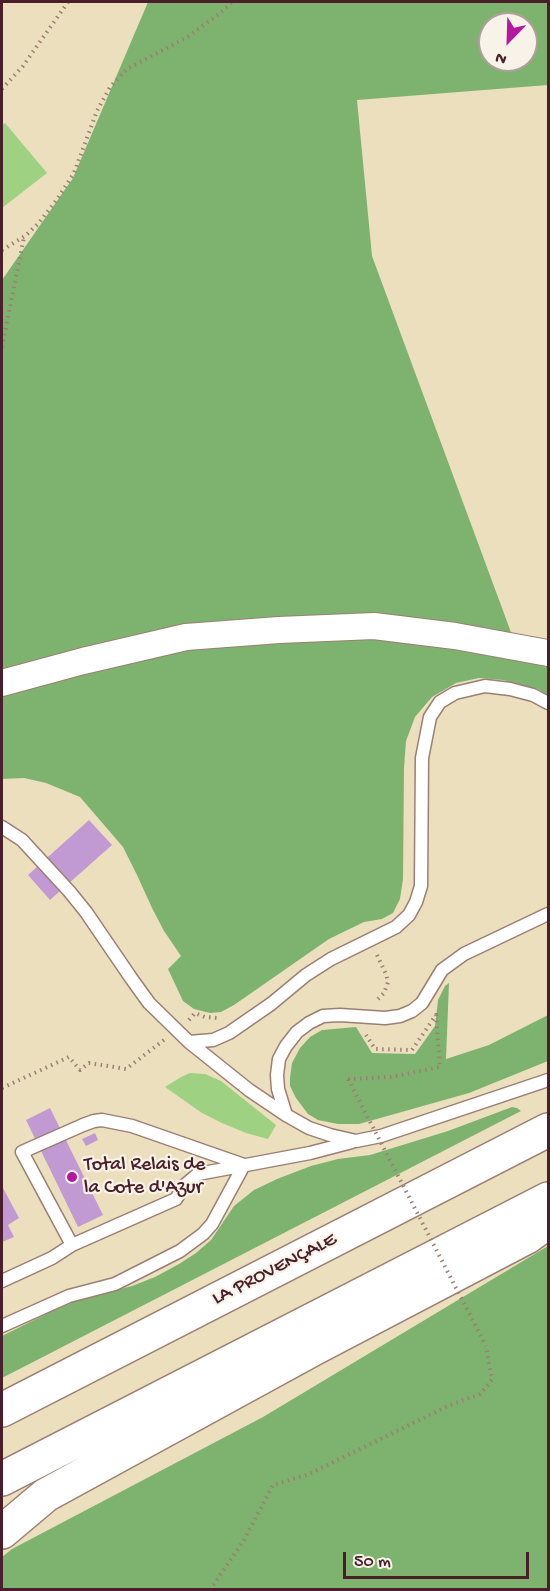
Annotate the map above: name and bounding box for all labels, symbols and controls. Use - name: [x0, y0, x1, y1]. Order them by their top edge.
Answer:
- north arrow: [478, 12, 538, 72]
- text: N: [493, 46, 510, 68]
- place label: Total Relais de la Cote d'Azur: [84, 1154, 205, 1201]
- marker: Total Relais de la Cote d'Azur: [65, 1170, 79, 1184]
- street label: LA PROVENÇALE: [209, 1228, 341, 1312]
- scale bar: [346, 1540, 532, 1578]
- text: 50 m: [354, 1552, 391, 1573]

